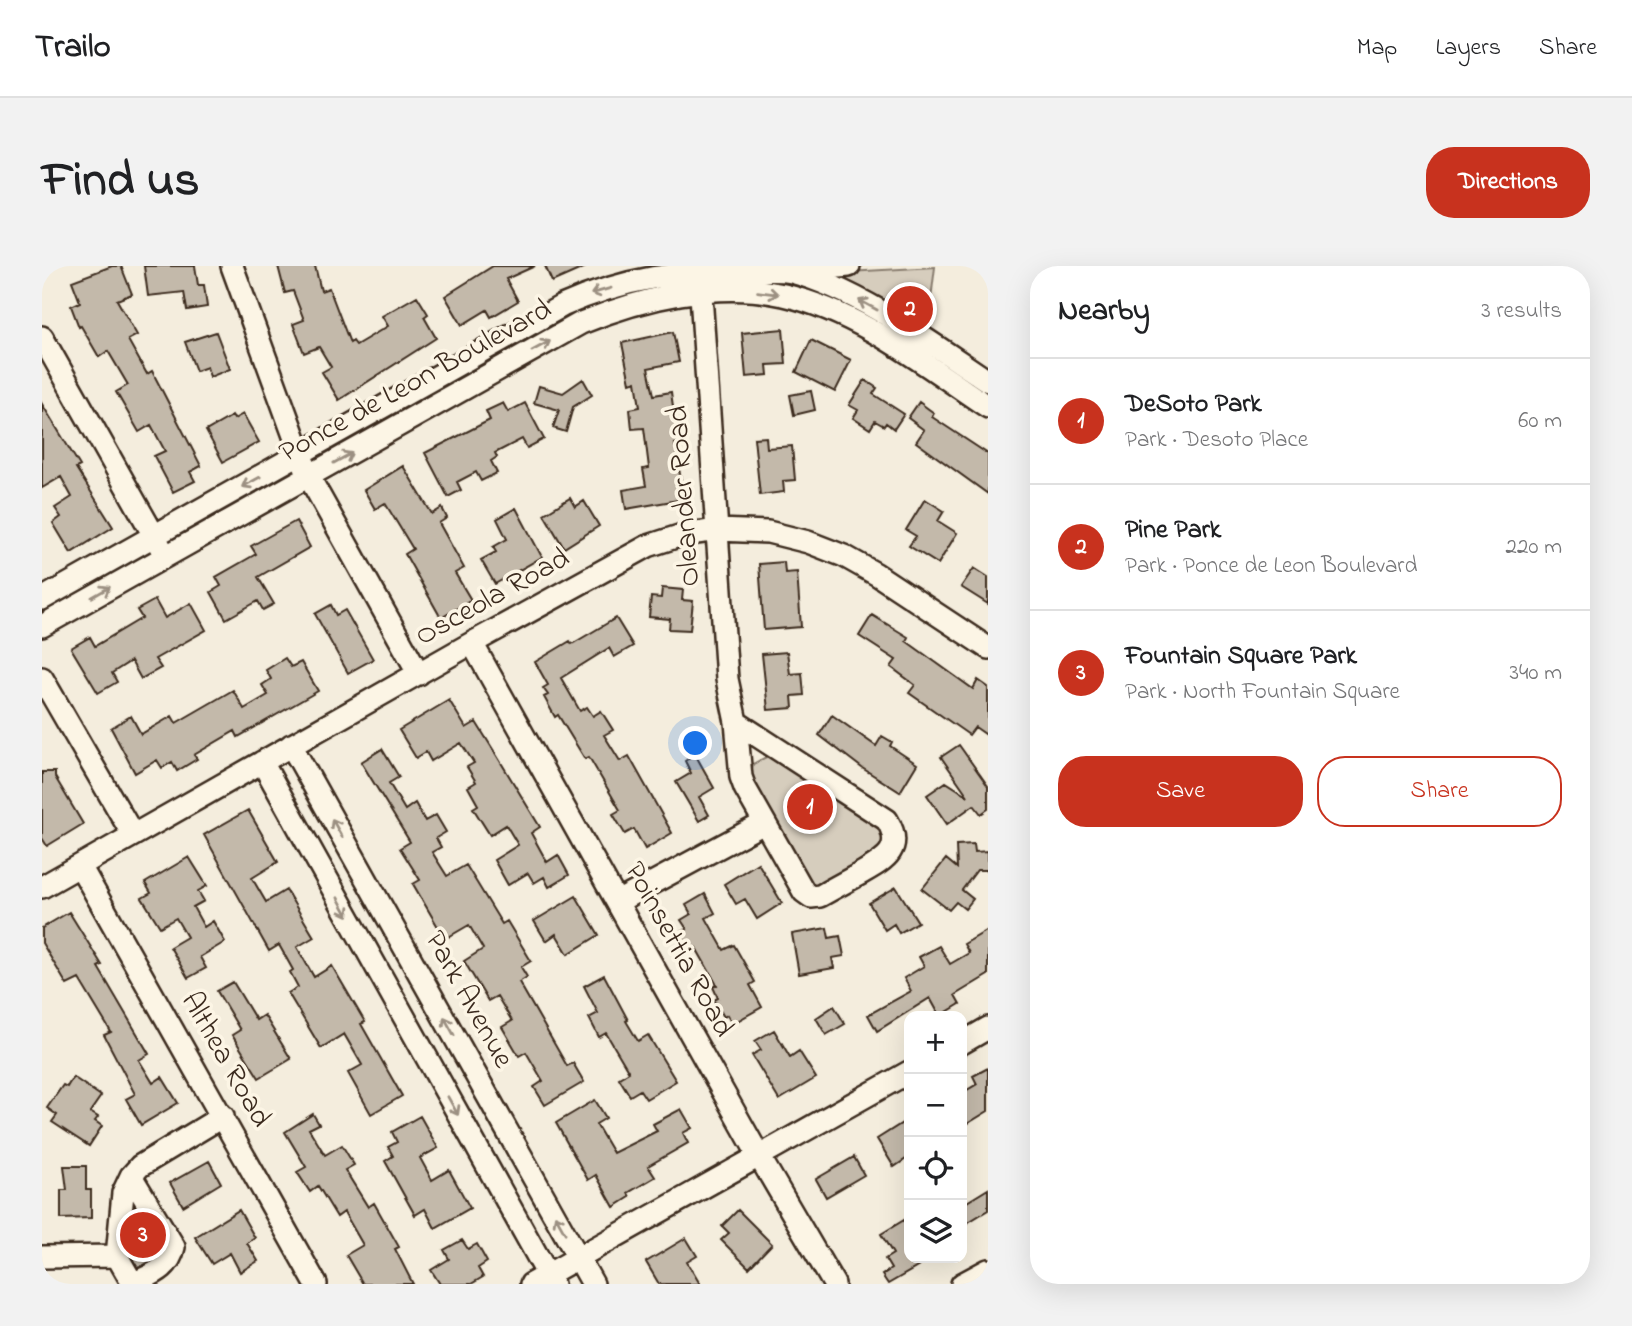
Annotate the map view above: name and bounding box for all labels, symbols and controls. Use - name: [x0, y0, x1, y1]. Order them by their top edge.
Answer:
- text: Trailo: [35, 24, 111, 72]
- text: Map: [1357, 31, 1397, 66]
- text: Layers: [1435, 31, 1501, 66]
- text: Share: [1539, 31, 1597, 66]
- text: Find us: [42, 146, 199, 218]
- button: Directions: [1426, 147, 1590, 218]
- pin: 2: [887, 283, 933, 335]
- one-way arrow: [590, 285, 612, 298]
- one-way arrow: [756, 287, 779, 300]
- street label: Ponce de Leon Boulevard: [272, 289, 560, 475]
- text: Nearby: [1058, 290, 1150, 334]
- text: 3 results: [1481, 295, 1562, 328]
- one-way arrow: [858, 298, 879, 312]
- one-way arrow: [530, 339, 550, 353]
- text: DeSoto Park: [1125, 386, 1262, 424]
- street label: Oleander Road: [657, 404, 713, 588]
- text: 1: [1077, 405, 1085, 438]
- text: 60 m: [1518, 405, 1562, 438]
- text: Park · Desoto Place: [1125, 424, 1308, 457]
- one-way arrow: [332, 451, 352, 465]
- one-way arrow: [242, 475, 262, 489]
- text: Pine Park: [1125, 512, 1221, 550]
- text: 2: [1075, 531, 1087, 564]
- text: 220 m: [1506, 531, 1562, 564]
- street label: Osceola Road: [408, 537, 578, 659]
- text: Park · Ponce de Leon Boulevard: [1125, 550, 1417, 583]
- one-way arrow: [90, 585, 111, 598]
- text: Fountain Square Park: [1125, 638, 1357, 676]
- text: 3: [1076, 657, 1086, 690]
- text: 340 m: [1509, 657, 1562, 690]
- text: Park · North Fountain Square: [1125, 676, 1400, 709]
- your location: [678, 726, 712, 760]
- button: Save: [1058, 756, 1303, 827]
- button: Share: [1317, 756, 1562, 827]
- pin: 1: [787, 781, 833, 833]
- one-way arrow: [330, 818, 344, 838]
- street label: Poinsettia Road: [612, 854, 744, 1046]
- one-way arrow: [337, 896, 350, 917]
- street label: Park Avenue: [412, 923, 524, 1077]
- street label: Althea Road: [168, 984, 282, 1136]
- map controls: [904, 1011, 967, 1263]
- button: +: [904, 1011, 967, 1074]
- one-way arrow: [442, 1016, 455, 1037]
- button: −: [904, 1074, 967, 1137]
- one-way arrow: [446, 1095, 460, 1115]
- button: locate: [904, 1137, 967, 1200]
- button: layers: [904, 1200, 967, 1263]
- pin: 3: [120, 1209, 166, 1261]
- one-way arrow: [553, 1215, 567, 1235]

